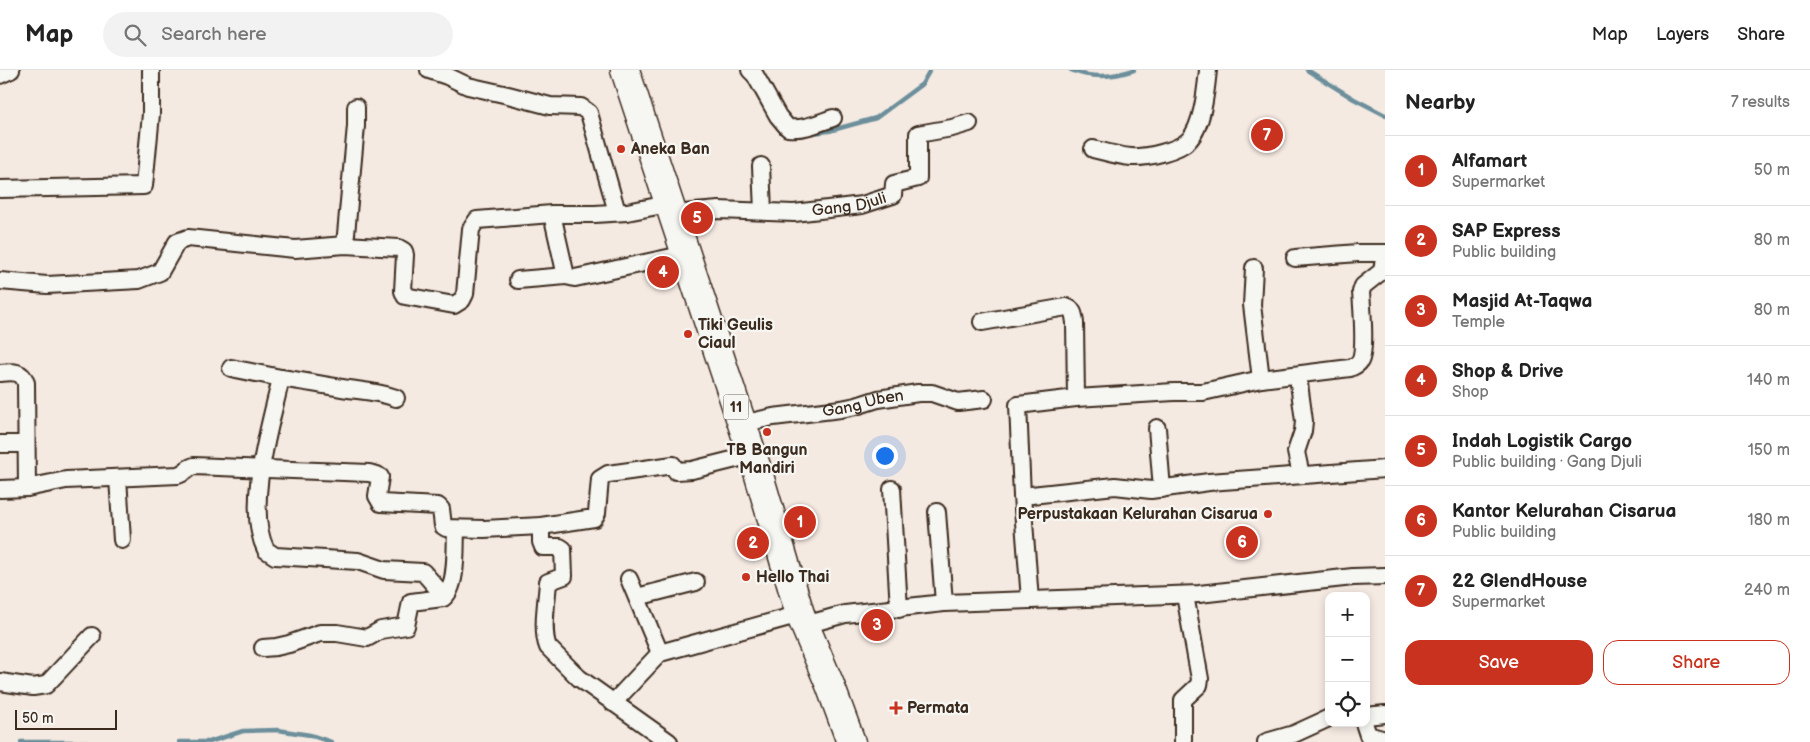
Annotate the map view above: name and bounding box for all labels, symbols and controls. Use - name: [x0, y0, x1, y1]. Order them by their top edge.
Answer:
- search box: [103, 12, 453, 57]
- text: Map: [25, 20, 73, 49]
- icon: search: [121, 21, 149, 49]
- text: Search here: [161, 23, 267, 46]
- text: Map: [1592, 24, 1628, 45]
- text: Layers: [1656, 24, 1709, 45]
- text: Share: [1737, 24, 1785, 45]
- text: Nearby: [1405, 90, 1475, 115]
- text: 7 results: [1731, 93, 1790, 112]
- pin: 7: [1251, 116, 1283, 154]
- place label: Aneka Ban: [630, 140, 710, 159]
- marker: Aneka Ban: [615, 143, 627, 155]
- text: Alfamart: [1452, 150, 1527, 173]
- text: 1: [1418, 161, 1424, 180]
- text: 50 m: [1754, 161, 1790, 180]
- text: Supermarket: [1452, 173, 1545, 192]
- street label: Gang Djuli: [811, 188, 889, 220]
- pin: 5: [681, 199, 713, 237]
- text: SAP Express: [1452, 220, 1561, 243]
- text: 2: [1416, 231, 1426, 250]
- text: 80 m: [1754, 231, 1790, 250]
- text: Public building: [1452, 243, 1556, 262]
- pin: 4: [647, 253, 679, 291]
- text: Masjid At-Taqwa: [1452, 290, 1592, 313]
- text: 3: [1416, 301, 1426, 320]
- text: 80 m: [1754, 301, 1790, 320]
- text: Temple: [1452, 313, 1505, 332]
- place label: Tiki Geulis Ciaul: [698, 316, 773, 353]
- marker: Tiki Geulis Ciaul: [682, 328, 694, 340]
- text: Shop & Drive: [1452, 360, 1564, 383]
- text: 4: [1416, 371, 1426, 390]
- text: 140 m: [1747, 371, 1790, 390]
- text: Shop: [1452, 383, 1489, 402]
- street label: Gang Uben: [821, 386, 905, 421]
- road number: 11: [724, 394, 748, 420]
- marker: TB Bangun Mandiri: [761, 426, 773, 438]
- text: Indah Logistik Cargo: [1452, 430, 1632, 453]
- place label: TB Bangun Mandiri: [726, 441, 808, 478]
- text: 5: [1416, 441, 1426, 460]
- text: 150 m: [1748, 441, 1790, 460]
- your location: [872, 443, 898, 469]
- text: Public building · Gang Djuli: [1452, 453, 1642, 472]
- text: Kantor Kelurahan Cisarua: [1452, 500, 1676, 523]
- pin: 1: [784, 503, 816, 541]
- place label: Perpustakaan Kelurahan Cisarua: [1017, 505, 1258, 524]
- marker: Perpustakaan Kelurahan Cisarua: [1262, 508, 1274, 520]
- text: 6: [1416, 511, 1426, 530]
- text: 180 m: [1748, 511, 1790, 530]
- pin: 6: [1226, 523, 1258, 561]
- text: Public building: [1452, 523, 1556, 542]
- pin: 2: [737, 524, 769, 562]
- place label: Hello Thai: [756, 568, 830, 587]
- text: 22 GlendHouse: [1452, 570, 1587, 593]
- marker: Hello Thai: [740, 571, 752, 583]
- text: 7: [1417, 581, 1425, 600]
- text: 240 m: [1744, 581, 1790, 600]
- map controls: [1325, 592, 1370, 727]
- button: +: [1325, 592, 1370, 637]
- text: Supermarket: [1452, 593, 1545, 612]
- pin: 3: [861, 606, 893, 644]
- button: −: [1325, 637, 1370, 682]
- button: Save: [1405, 640, 1593, 685]
- button: Share: [1603, 640, 1790, 685]
- button: locate: [1325, 682, 1370, 727]
- place label: Permata: [907, 699, 969, 718]
- marker: Permata: [889, 701, 903, 715]
- scale bar: [15, 707, 118, 730]
- text: 50 m: [22, 710, 54, 727]

